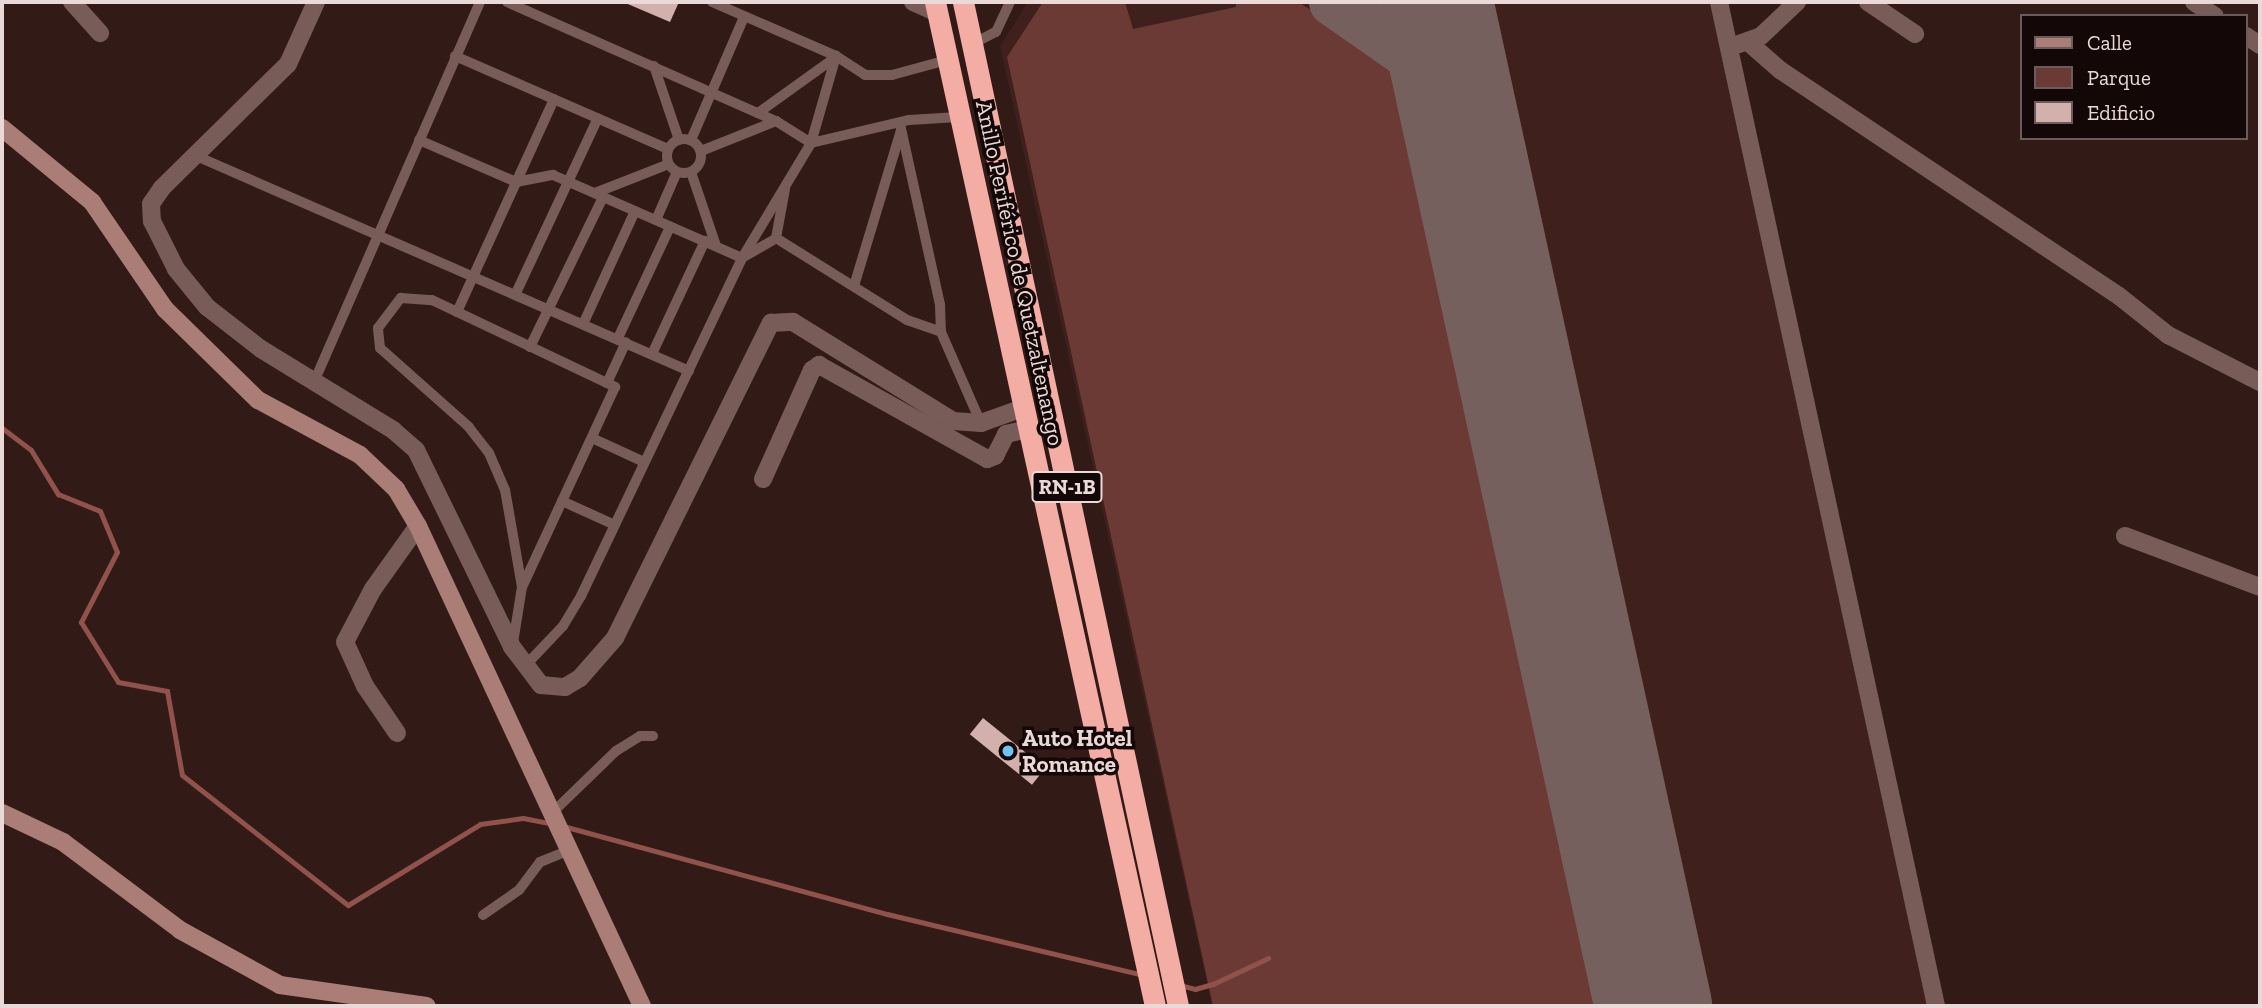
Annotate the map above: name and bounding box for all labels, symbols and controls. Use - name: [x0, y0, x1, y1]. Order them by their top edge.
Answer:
- legend: [2021, 14, 2248, 140]
- text: Calle: [2087, 30, 2132, 55]
- text: Parque: [2087, 65, 2151, 90]
- street label: Anillo Periférico de Quetzaltenango: [970, 98, 1070, 448]
- text: Edificio: [2087, 100, 2155, 125]
- road number: RN-1B: [1030, 470, 1104, 504]
- place label: Auto Hotel Romance: [1022, 724, 1132, 778]
- marker: Auto Hotel Romance: [1000, 743, 1016, 759]

